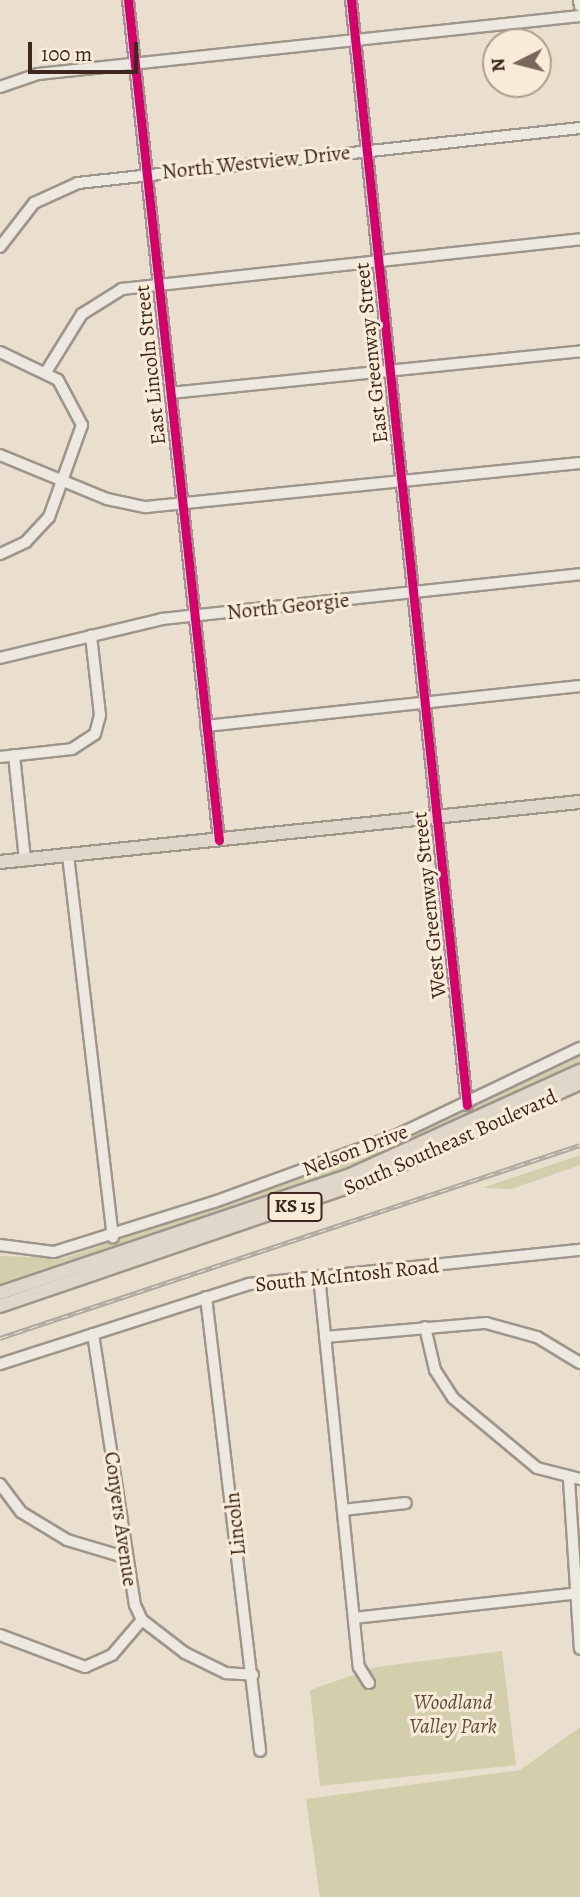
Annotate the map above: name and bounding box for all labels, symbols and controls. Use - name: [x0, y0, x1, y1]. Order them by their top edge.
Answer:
- scale bar: [32, 28, 142, 72]
- north arrow: [482, 28, 552, 98]
- text: 100 m: [41, 40, 92, 68]
- text: N: [484, 57, 512, 73]
- street label: North Westview Drive: [161, 140, 351, 184]
- street label: East Greenway Street: [349, 261, 393, 445]
- street label: East Lincoln Street: [129, 284, 171, 446]
- street label: North Georgie: [226, 587, 350, 625]
- street label: West Greenway Street: [407, 811, 451, 999]
- street label: South Southeast Boulevard: [339, 1084, 561, 1200]
- street label: Nelson Drive: [299, 1118, 411, 1182]
- road number: KS 15: [267, 1191, 323, 1222]
- street label: South McIntosh Road: [254, 1253, 440, 1297]
- street label: Conyers Avenue: [99, 1450, 143, 1588]
- street label: Lincoln: [219, 1491, 251, 1557]
- park label: Woodland Valley Park: [409, 1689, 497, 1739]

